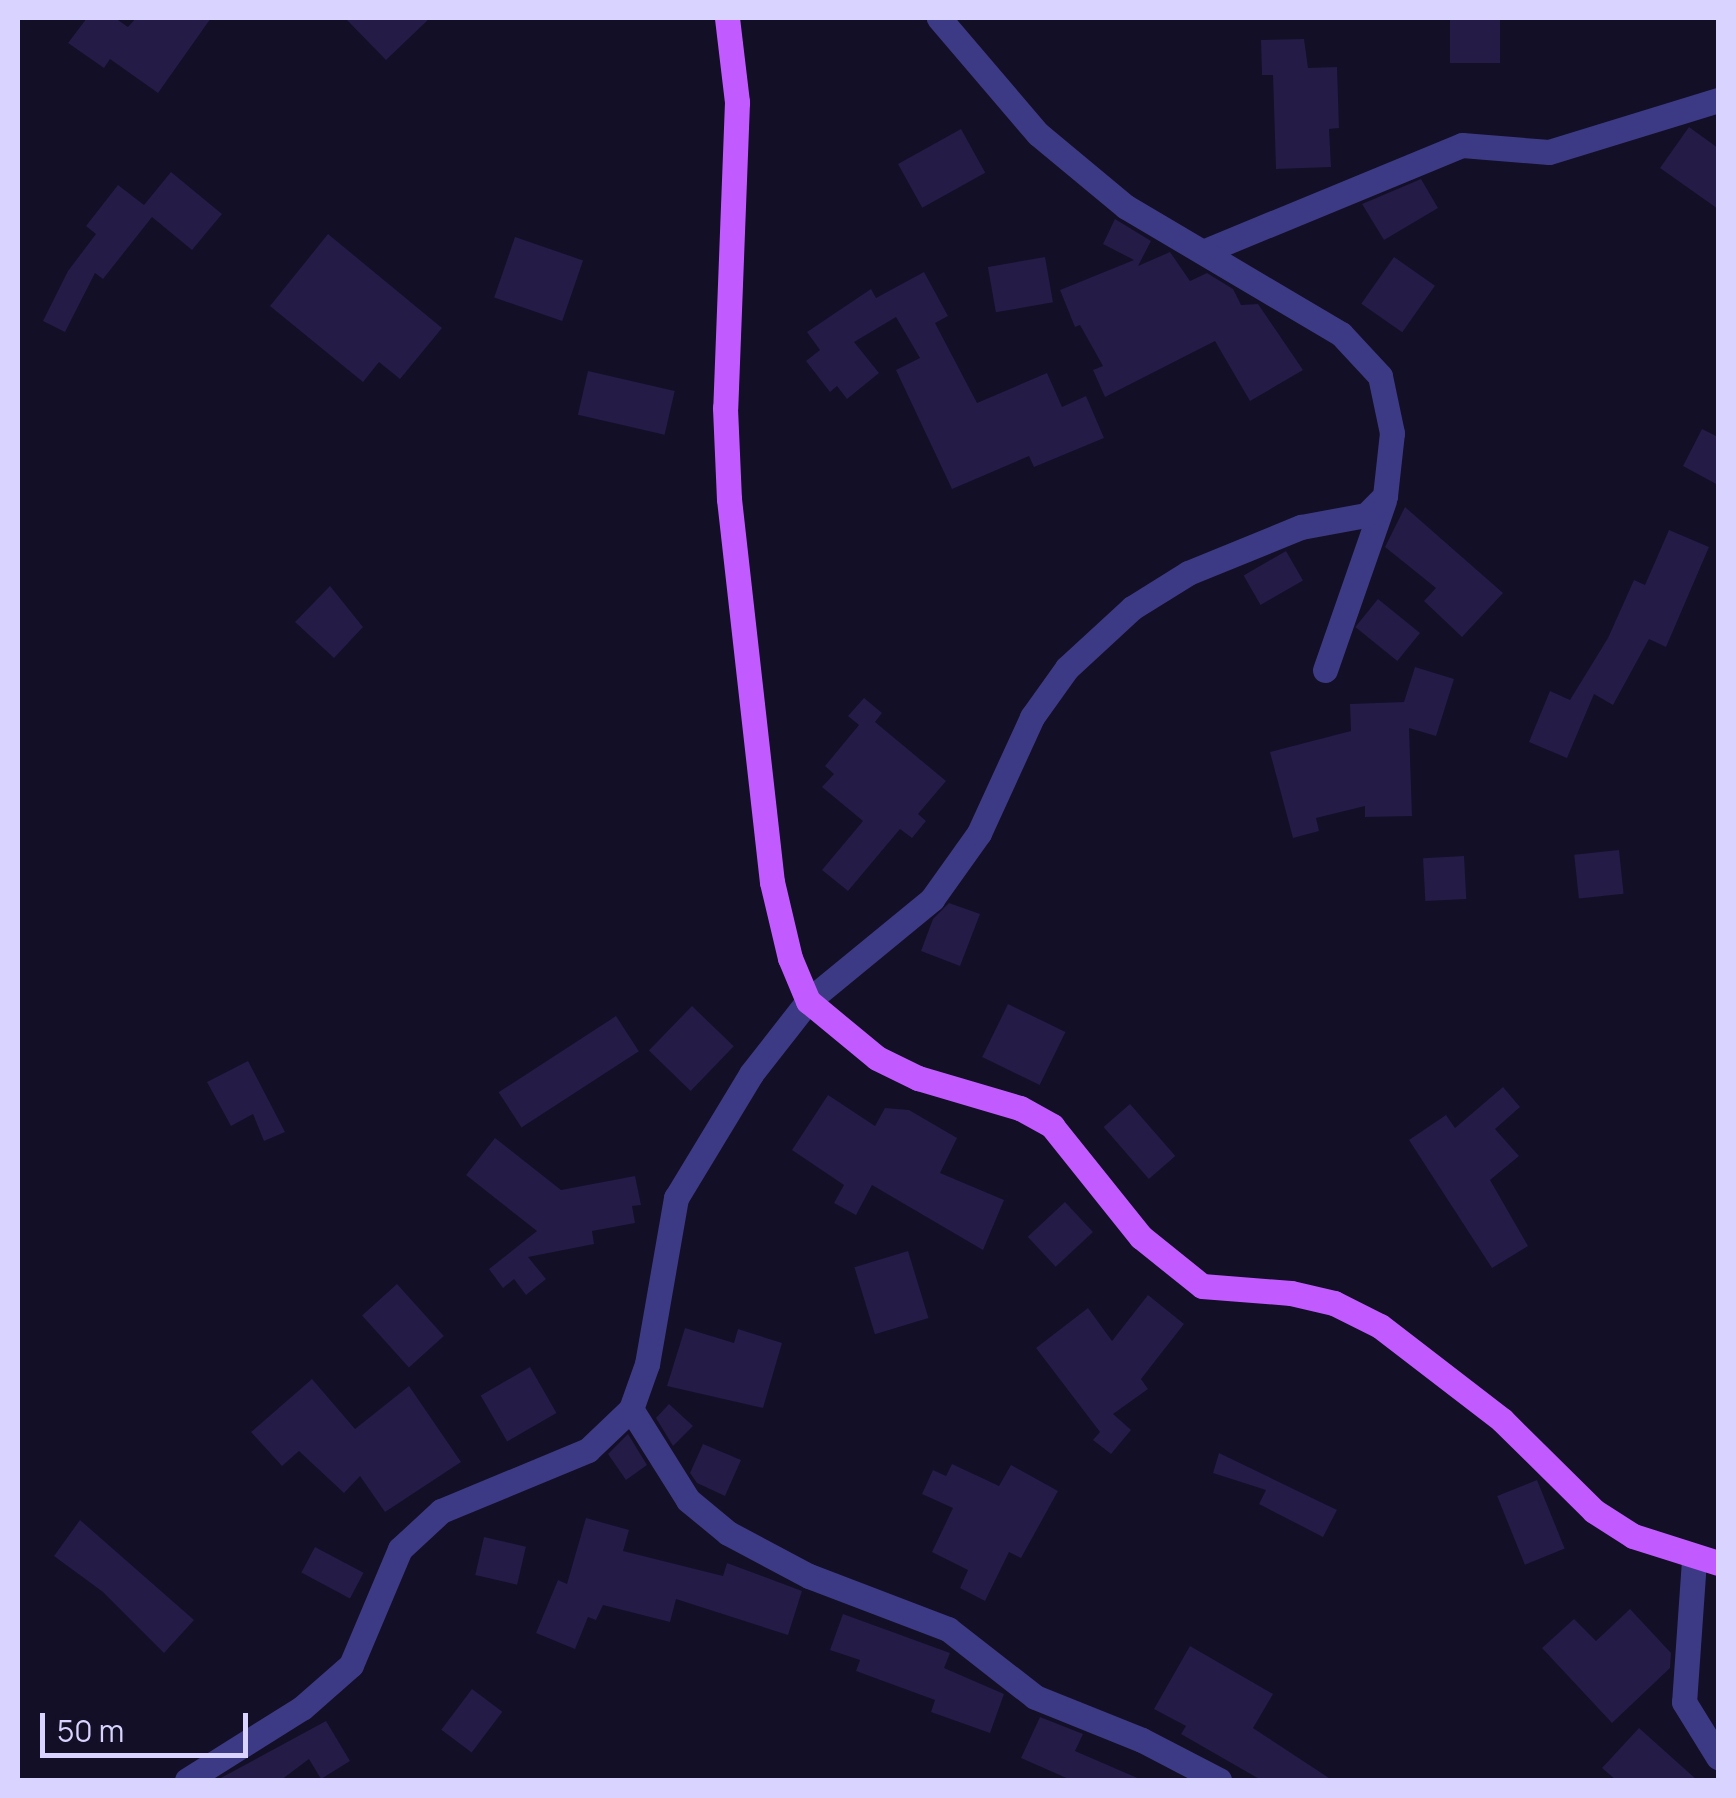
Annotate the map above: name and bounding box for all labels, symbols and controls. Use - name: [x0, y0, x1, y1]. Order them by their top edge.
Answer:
- scale bar: [45, 1693, 252, 1755]
- text: 50 m: [57, 1710, 124, 1751]

